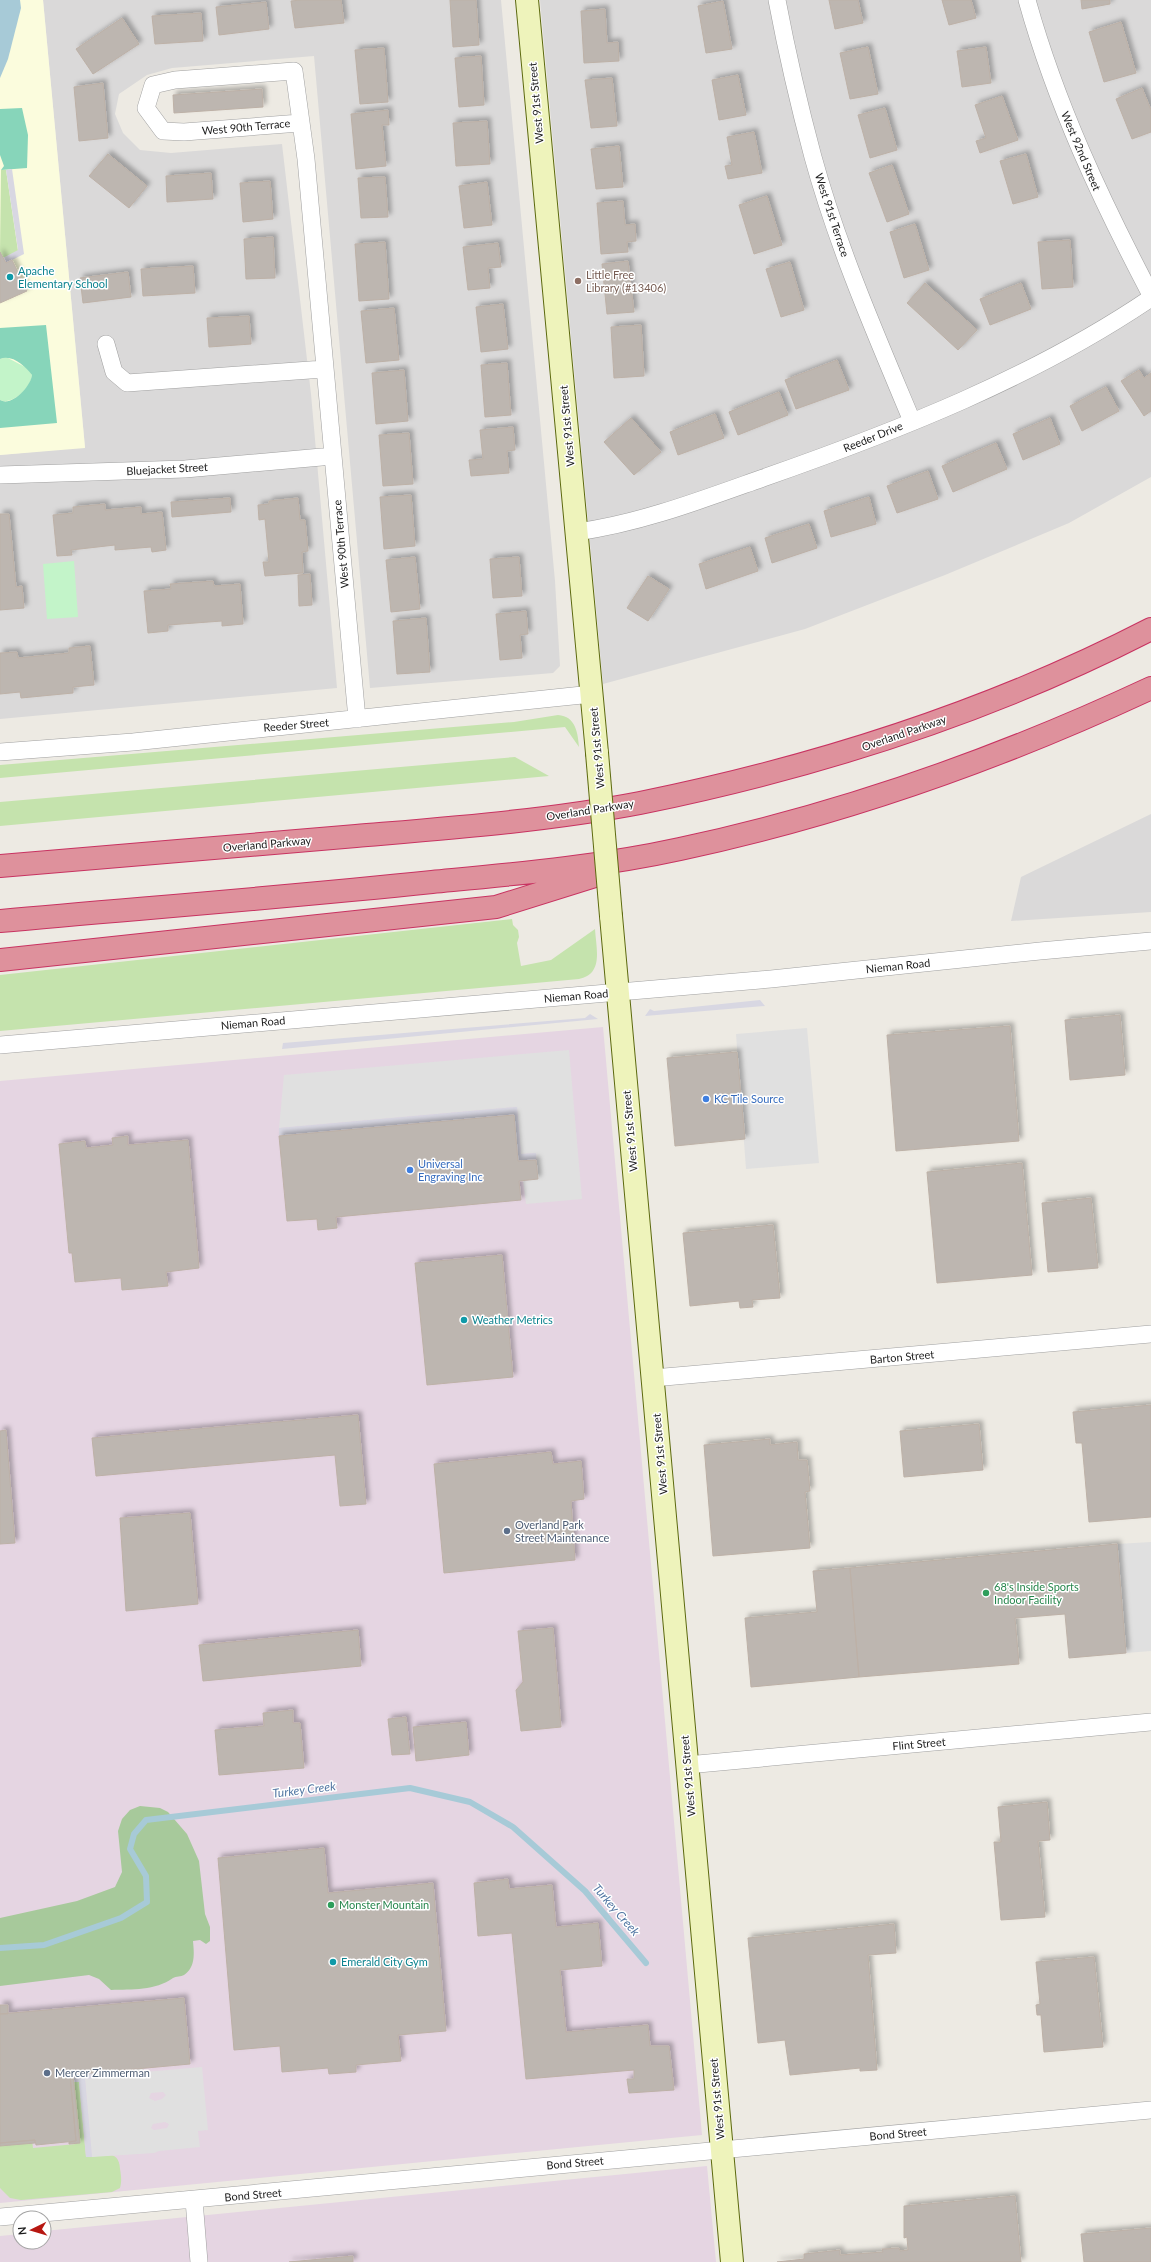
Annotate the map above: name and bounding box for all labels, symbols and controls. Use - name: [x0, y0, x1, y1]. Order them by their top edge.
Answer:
- street label: West 91st Street: [525, 62, 546, 144]
- street label: West 92nd Street: [1059, 109, 1104, 192]
- street label: West 90th Terrace: [201, 116, 291, 137]
- street label: West 91st Terrace: [813, 171, 852, 259]
- place label: Apache Elementary School: [18, 264, 108, 290]
- place label: Little Free Library (#13406): [586, 268, 666, 294]
- marker: Apache Elementary School: [5, 272, 15, 282]
- marker: Little Free Library (#13406): [573, 276, 583, 286]
- street label: West 91st Street: [556, 385, 577, 467]
- street label: Reeder Drive: [841, 419, 905, 454]
- street label: Bluejacket Street: [126, 460, 208, 477]
- street label: West 90th Terrace: [330, 499, 351, 589]
- street label: West 91st Street: [586, 707, 607, 789]
- street label: Overland Parkway: [860, 712, 948, 753]
- street label: Reeder Street: [263, 715, 329, 734]
- street label: Overland Parkway: [545, 796, 635, 823]
- street label: Overland Parkway: [222, 833, 312, 854]
- street label: Nieman Road: [865, 956, 931, 975]
- street label: Nieman Road: [543, 986, 609, 1005]
- street label: Nieman Road: [220, 1013, 286, 1032]
- street label: West 91st Street: [619, 1090, 640, 1172]
- place label: KC Tile Source: [714, 1092, 784, 1105]
- marker: KC Tile Source: [701, 1094, 711, 1104]
- place label: Universal Engraving Inc: [418, 1157, 483, 1183]
- marker: Universal Engraving Inc: [405, 1165, 415, 1175]
- place label: Weather Metrics: [472, 1313, 553, 1326]
- marker: Weather Metrics: [459, 1315, 469, 1325]
- street label: Barton Street: [869, 1347, 935, 1366]
- street label: West 91st Street: [649, 1413, 670, 1495]
- place label: Overland Park Street Maintenance: [515, 1518, 610, 1544]
- marker: Overland Park Street Maintenance: [502, 1526, 512, 1536]
- place label: 68's Inside Sports Indoor Facility: [994, 1580, 1079, 1606]
- marker: 68's Inside Sports Indoor Facility: [981, 1588, 991, 1598]
- street label: West 91st Street: [677, 1735, 698, 1817]
- street label: Flint Street: [892, 1735, 946, 1752]
- water label: Turkey Creek: [271, 1778, 337, 1801]
- water label: Turkey Creek: [590, 1881, 643, 1939]
- place label: Monster Mountain: [339, 1898, 429, 1911]
- marker: Monster Mountain: [326, 1900, 336, 1910]
- place label: Emerald City Gym: [341, 1955, 428, 1968]
- marker: Emerald City Gym: [328, 1957, 338, 1967]
- street label: West 91st Street: [706, 2058, 727, 2140]
- place label: Mercer Zimmerman: [55, 2066, 150, 2079]
- marker: Mercer Zimmerman: [42, 2068, 52, 2078]
- street label: Bond Street: [869, 2125, 927, 2142]
- street label: Bond Street: [546, 2154, 604, 2171]
- street label: Bond Street: [224, 2186, 282, 2203]
- north arrow: [12, 2210, 52, 2250]
- text: N: [15, 2226, 28, 2236]

